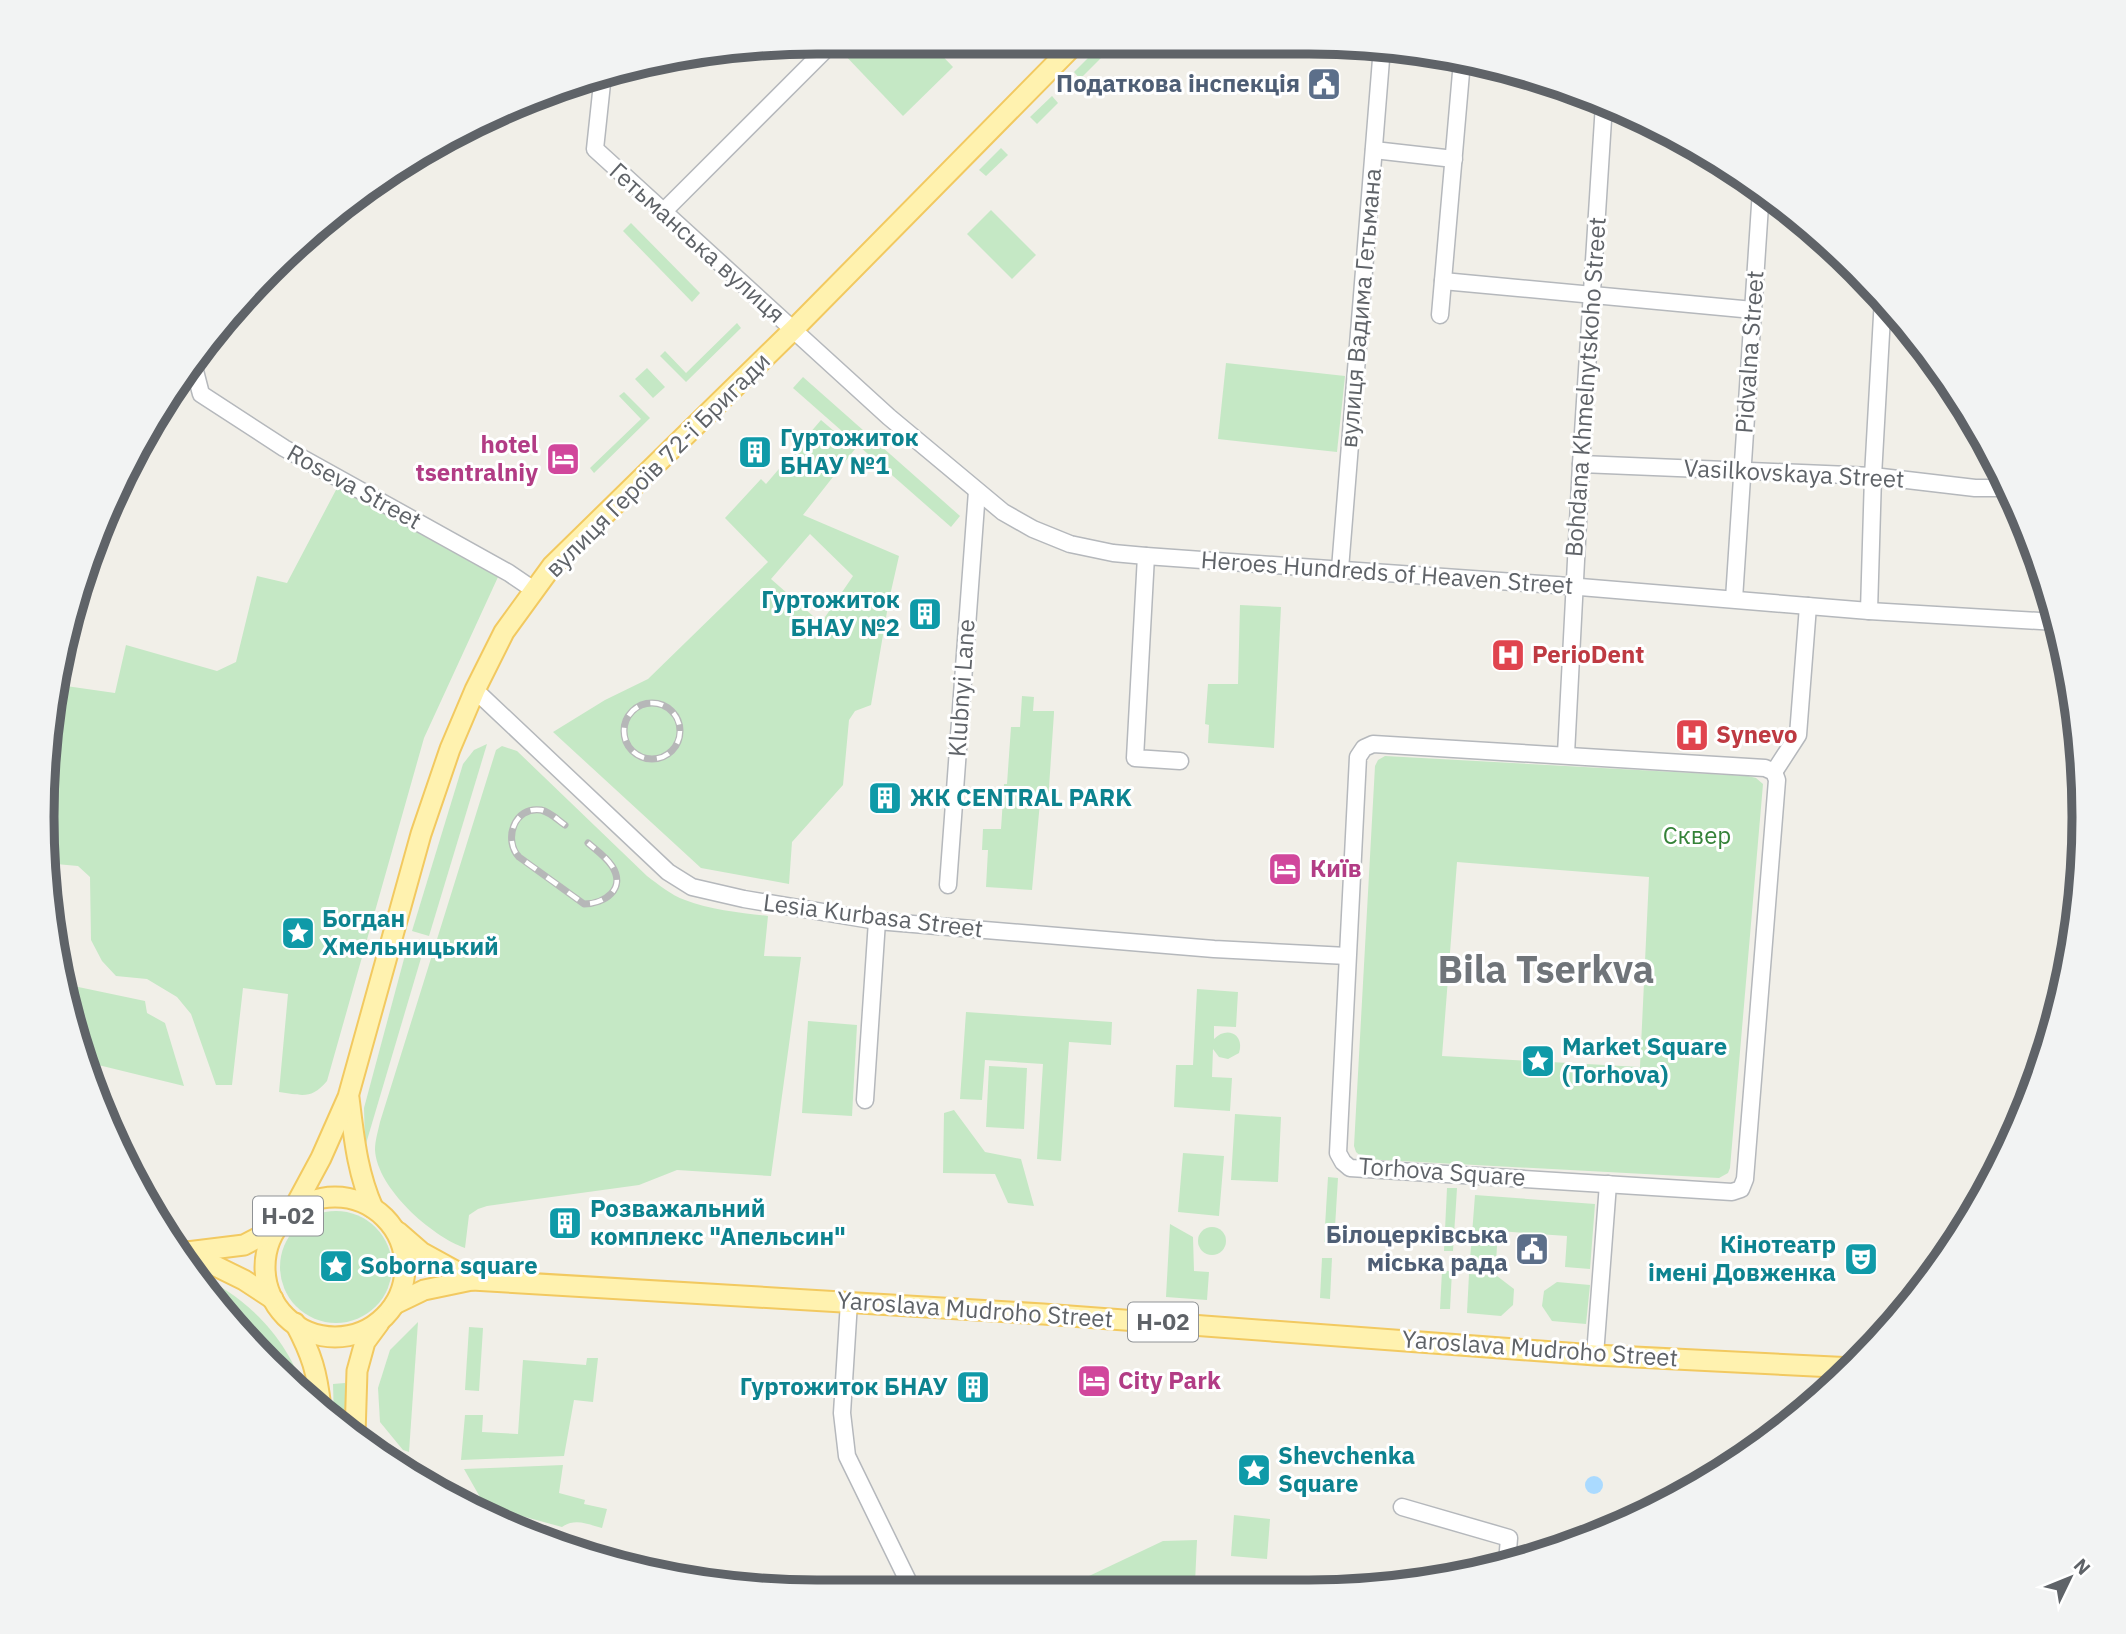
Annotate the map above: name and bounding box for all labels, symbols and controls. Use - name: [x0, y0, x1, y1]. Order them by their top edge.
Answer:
- public building icon: Податкова інспекція: [1305, 65, 1343, 103]
- place label: Податкова інспекція: [1056, 67, 1300, 99]
- street label: Гетьманська вулиця: [603, 155, 792, 330]
- street label: вулиця Вадима Гетьмана: [1332, 167, 1388, 449]
- street label: Bohdana Khmelnytskoho Street: [1557, 216, 1613, 558]
- street label: Pidvalna Street: [1727, 269, 1771, 435]
- street label: вулиця Героїв 72-ї Бригади: [538, 345, 777, 584]
- place label: Гуртожиток БНАУ №1: [780, 421, 919, 481]
- place label: hotel tsentralniy: [415, 428, 538, 488]
- building icon: Гуртожиток БНАУ №1: [736, 433, 774, 471]
- street label: Roseva Street: [282, 436, 427, 536]
- hotel icon: hotel tsentralniy: [544, 440, 582, 478]
- street label: Vasilkovskaya Street: [1683, 451, 1905, 495]
- street label: Heroes Hundreds of Heaven Street: [1200, 543, 1574, 601]
- place label: Гуртожиток БНАУ №2: [761, 583, 900, 643]
- building icon: Гуртожиток БНАУ №2: [906, 595, 944, 633]
- street label: Klubnyi Lane: [940, 618, 982, 758]
- hospital icon: PerioDent: [1489, 636, 1527, 674]
- place label: PerioDent: [1532, 638, 1645, 670]
- hospital icon: Synevo: [1673, 716, 1711, 754]
- place label: Synevo: [1716, 718, 1798, 750]
- building icon: ЖК CENTRAL PARK: [866, 779, 904, 817]
- place label: ЖК CENTRAL PARK: [910, 781, 1132, 813]
- park label: Сквер: [1663, 819, 1731, 851]
- hotel icon: Київ: [1266, 850, 1304, 888]
- place label: Київ: [1310, 852, 1362, 884]
- street label: Lesia Kurbasa Street: [761, 886, 985, 944]
- place label: Богдан Хмельницький: [322, 902, 499, 962]
- place icon: Богдан Хмельницький: [279, 914, 317, 952]
- district label: Bila Tserkva: [1438, 944, 1654, 993]
- place label: Market Square (Torhova): [1562, 1030, 1727, 1090]
- place icon: Market Square (Torhova): [1519, 1042, 1557, 1080]
- street label: Torhova Square: [1357, 1149, 1527, 1193]
- place label: Розважальний комплекс "Апельсин": [590, 1192, 846, 1252]
- road number: Н-02: [253, 1196, 323, 1236]
- building icon: Розважальний комплекс "Апельсин": [546, 1204, 584, 1242]
- place label: Білоцерківська міська рада: [1326, 1218, 1508, 1278]
- place label: Кінотеатр імені Довженка: [1648, 1228, 1836, 1288]
- public building icon: Білоцерківська міська рада: [1513, 1230, 1551, 1268]
- theatre icon: Кінотеатр імені Довженка: [1842, 1240, 1880, 1278]
- place icon: Soborna square: [317, 1247, 355, 1285]
- place label: Soborna square: [360, 1249, 538, 1281]
- street label: Yaroslava Mudroho Street: [836, 1283, 1114, 1335]
- road number: Н-02: [1128, 1302, 1198, 1342]
- street label: Yaroslava Mudroho Street: [1401, 1322, 1679, 1374]
- hotel icon: City Park: [1075, 1362, 1113, 1400]
- place label: City Park: [1118, 1364, 1221, 1396]
- building icon: Гуртожиток БНАУ: [954, 1368, 992, 1406]
- place label: Гуртожиток БНАУ: [740, 1370, 948, 1402]
- place label: Shevchenka Square: [1278, 1439, 1415, 1499]
- place icon: Shevchenka Square: [1235, 1451, 1273, 1489]
- north arrow: [2035, 1543, 2105, 1613]
- text: N: [2069, 1553, 2096, 1580]

